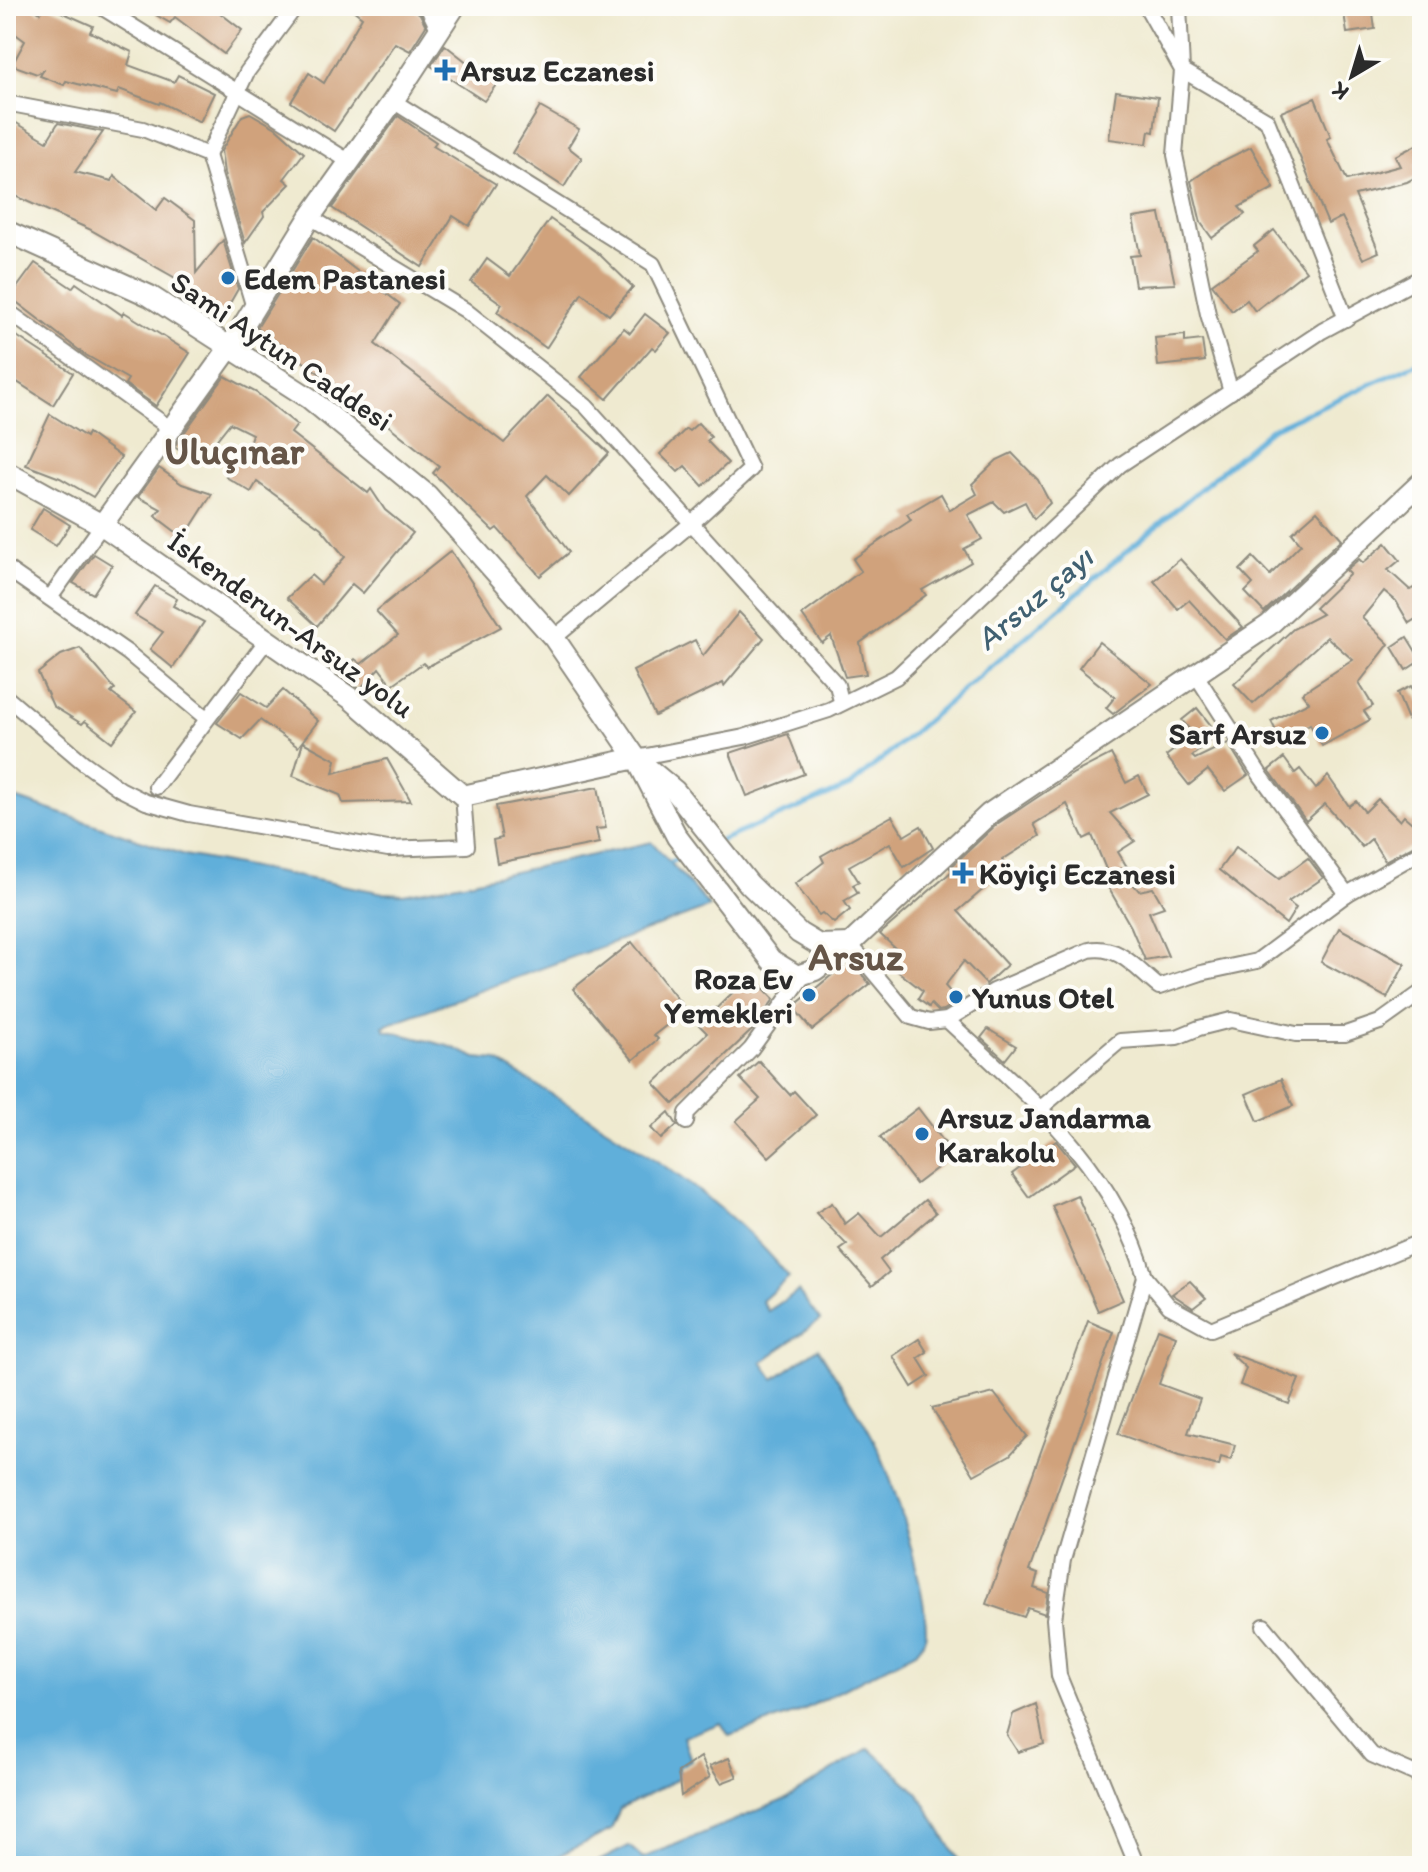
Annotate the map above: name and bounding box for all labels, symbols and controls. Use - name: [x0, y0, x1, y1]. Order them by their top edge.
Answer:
- north arrow: [1312, 36, 1392, 116]
- place label: Arsuz Eczanesi: [460, 52, 655, 89]
- marker: Arsuz Eczanesi: [436, 61, 454, 79]
- text: K: [1325, 76, 1354, 106]
- place label: Edem Pastanesi: [244, 260, 446, 297]
- street label: Sami Aytun Caddesi: [164, 263, 400, 439]
- marker: Edem Pastanesi: [219, 269, 237, 287]
- district label: Uluçınar: [164, 428, 305, 474]
- street label: İskenderun-Arsuz yolu: [161, 522, 422, 726]
- water label: Arsuz çayı: [968, 537, 1102, 658]
- place label: Sarf Arsuz: [1169, 715, 1306, 752]
- marker: Sarf Arsuz: [1313, 724, 1331, 742]
- place label: Köyiçi Eczanesi: [979, 855, 1176, 892]
- marker: Köyiçi Eczanesi: [954, 864, 972, 882]
- district label: Arsuz: [809, 934, 904, 980]
- place label: Roza Ev Yemekleri: [663, 960, 793, 1031]
- place label: Yunus Otel: [971, 979, 1114, 1016]
- marker: Roza Ev Yemekleri: [800, 986, 818, 1004]
- marker: Yunus Otel: [947, 988, 965, 1006]
- place label: Arsuz Jandarma Karakolu: [937, 1099, 1151, 1170]
- marker: Arsuz Jandarma Karakolu: [913, 1125, 931, 1143]

